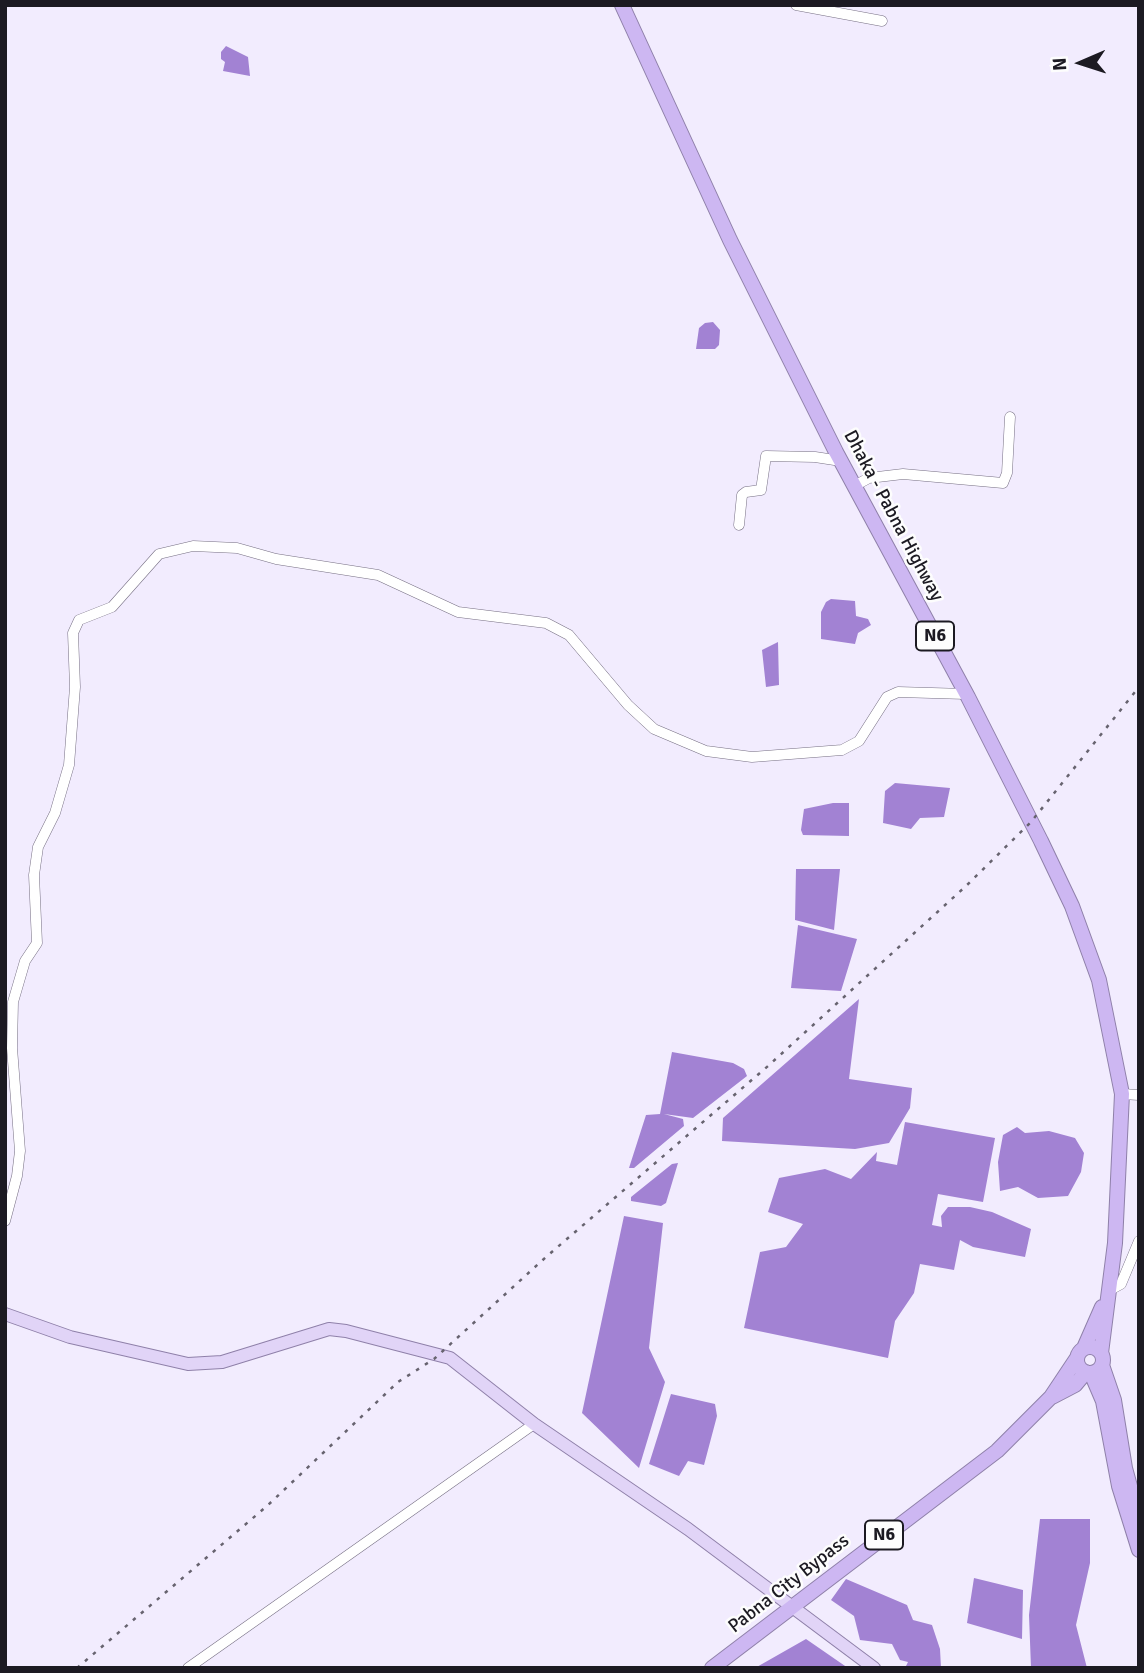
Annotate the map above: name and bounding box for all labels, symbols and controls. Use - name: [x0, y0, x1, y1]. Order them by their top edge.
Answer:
- north arrow: [1046, 28, 1116, 98]
- text: N: [1048, 57, 1072, 71]
- street label: Dhaka - Pabna Highway: [838, 427, 948, 605]
- road number: N6: [916, 622, 954, 650]
- road number: N6: [865, 1520, 903, 1550]
- street label: Pabna City Bypass: [724, 1530, 854, 1638]

